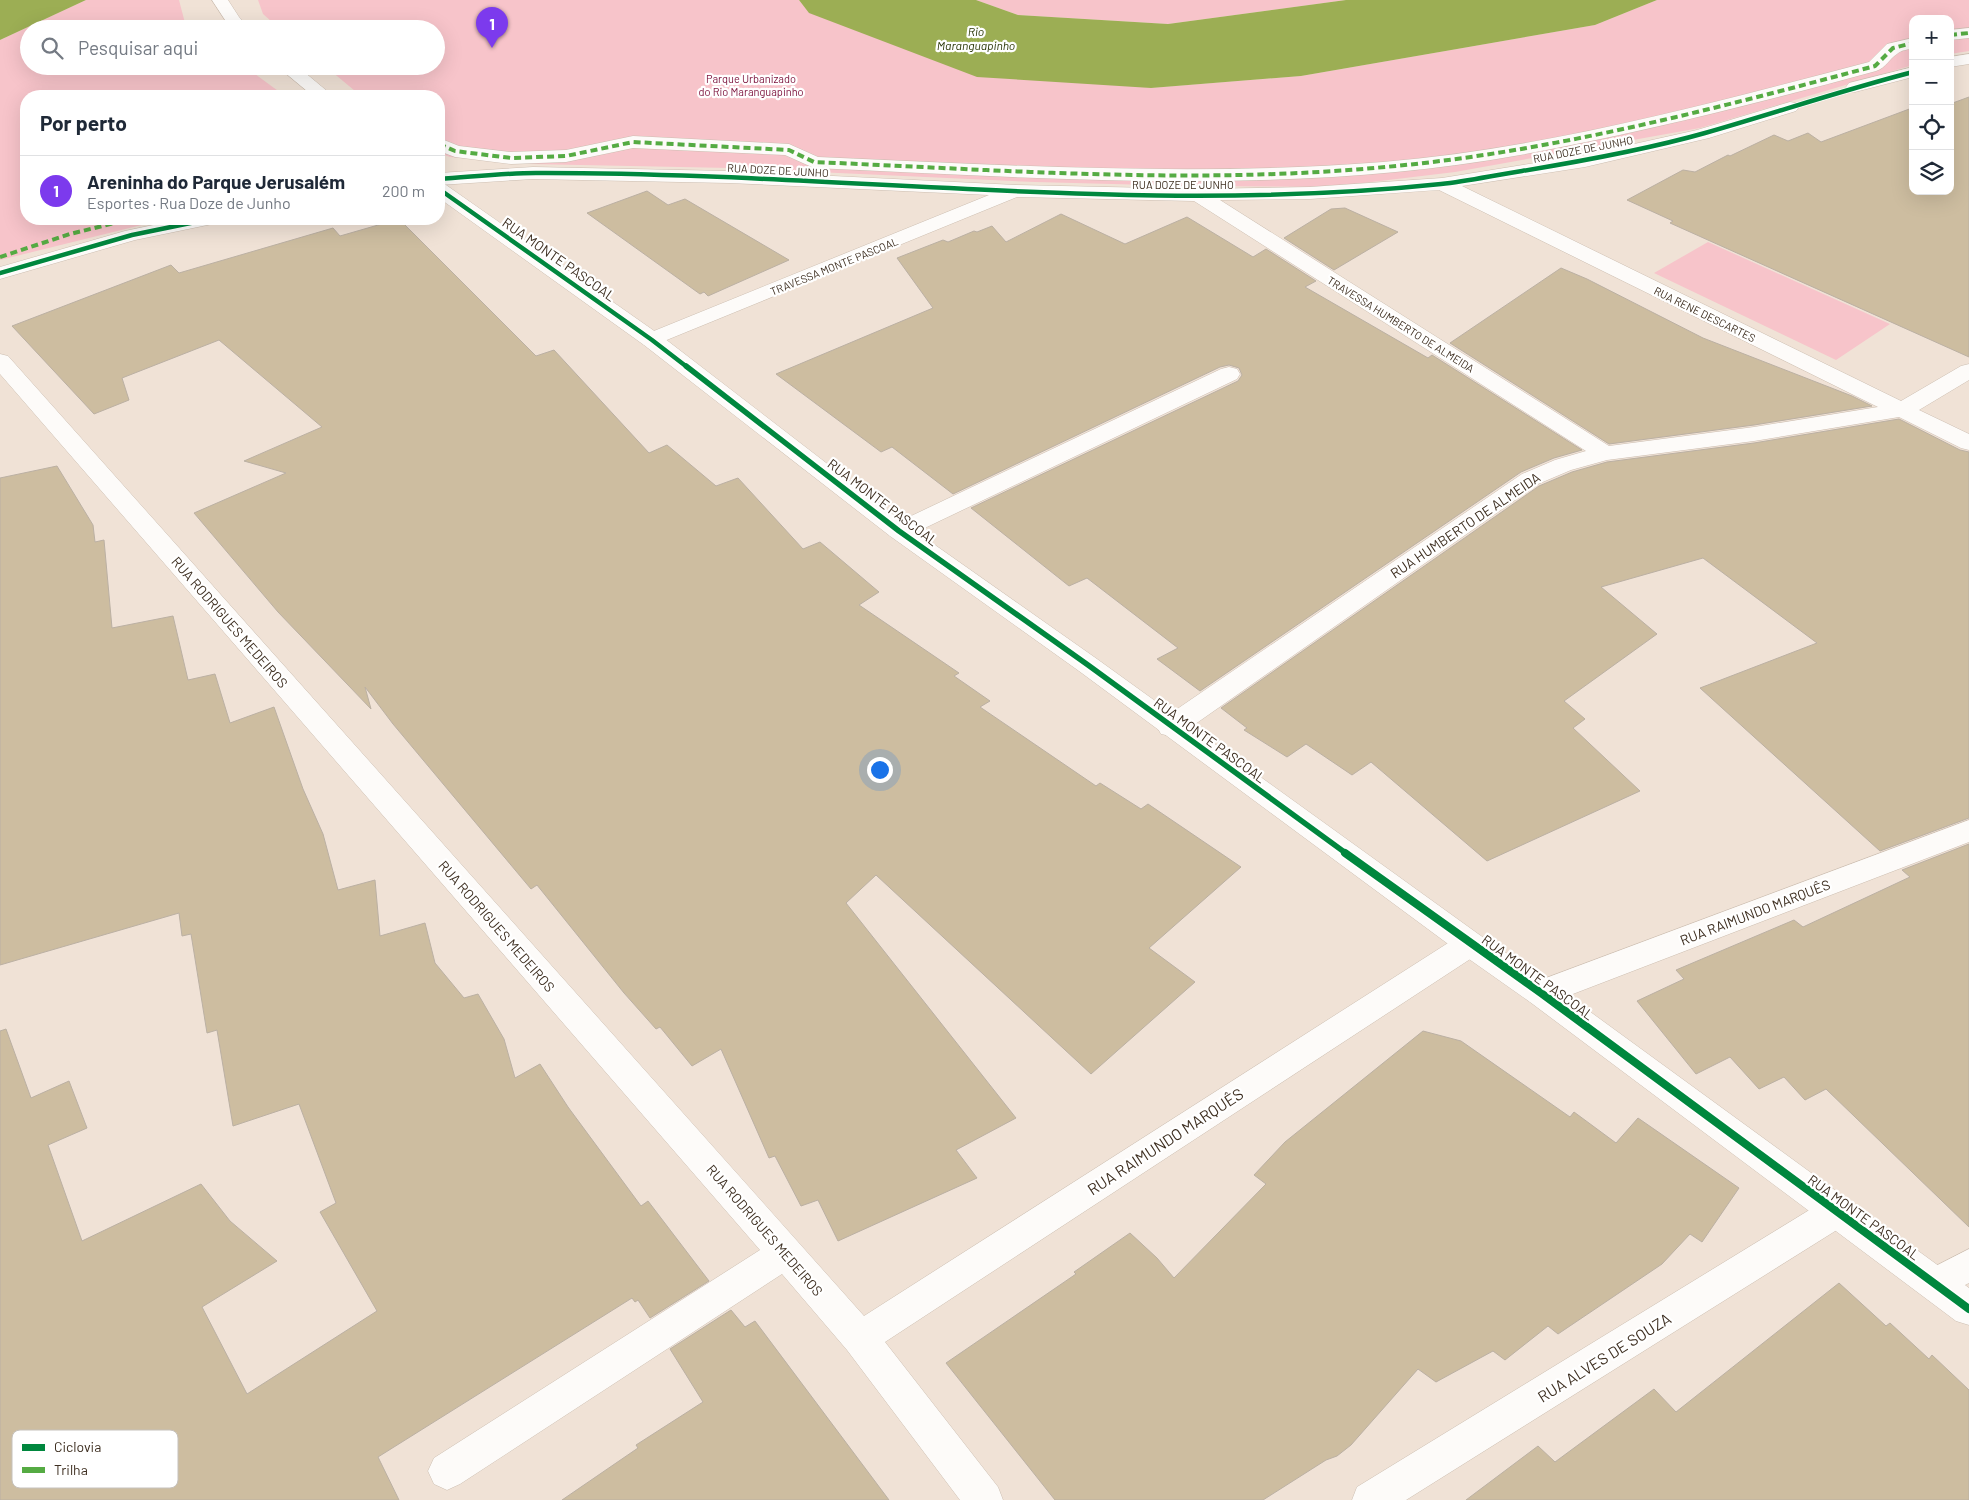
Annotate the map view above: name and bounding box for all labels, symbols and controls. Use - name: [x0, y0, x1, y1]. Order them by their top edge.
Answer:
- pin: 1: [476, 7, 508, 48]
- map controls: [1909, 15, 1954, 195]
- button: +: [1909, 15, 1954, 60]
- search box: [20, 20, 445, 75]
- water label: Rio Maranguapinho: [937, 24, 1015, 52]
- icon: search: [38, 34, 66, 62]
- text: Pesquisar aqui: [78, 36, 198, 59]
- button: −: [1909, 60, 1954, 105]
- park label: Parque Urbanizado do Rio Maranguapinho: [699, 72, 804, 98]
- button: locate: [1909, 105, 1954, 150]
- text: Por perto: [40, 110, 127, 135]
- street label: RUA DOZE DE JUNHO: [1532, 133, 1634, 165]
- button: layers: [1909, 150, 1954, 195]
- street label: RUA DOZE DE JUNHO: [727, 161, 829, 179]
- text: Areninha do Parque Jerusalém: [87, 170, 345, 193]
- street label: RUA DOZE DE JUNHO: [1132, 178, 1234, 191]
- text: 1: [53, 181, 59, 200]
- text: 200 m: [382, 181, 425, 200]
- text: Esportes · Rua Doze de Junho: [87, 193, 291, 212]
- street label: RUA MONTE PASCOAL: [499, 214, 619, 304]
- street label: TRAVESSA MONTE PASCOAL: [768, 234, 900, 298]
- street label: TRAVESSA HUMBERTO DE ALMEIDA: [1325, 273, 1477, 375]
- street label: RUA RENE DESCARTES: [1652, 284, 1758, 344]
- street label: RUA MONTE PASCOAL: [824, 455, 942, 549]
- street label: RUA HUMBERTO DE ALMEIDA: [1387, 468, 1544, 582]
- street label: RUA RODRIGUES MEDEIROS: [168, 553, 292, 691]
- street label: RUA MONTE PASCOAL: [1151, 694, 1269, 786]
- your location: [867, 757, 893, 783]
- street label: RUA RODRIGUES MEDEIROS: [435, 857, 559, 995]
- street label: RUA RAIMUNDO MARQUÊS: [1678, 876, 1832, 948]
- street label: RUA MONTE PASCOAL: [1479, 931, 1597, 1023]
- street label: RUA RAIMUNDO MARQUÊS: [1083, 1083, 1247, 1199]
- street label: RUA RODRIGUES MEDEIROS: [703, 1161, 827, 1299]
- street label: RUA MONTE PASCOAL: [1805, 1171, 1923, 1263]
- street label: RUA ALVES DE SOUZA: [1534, 1308, 1674, 1406]
- legend: [12, 1430, 178, 1488]
- text: Ciclovia: [54, 1438, 101, 1455]
- text: Trilha: [54, 1461, 88, 1478]

